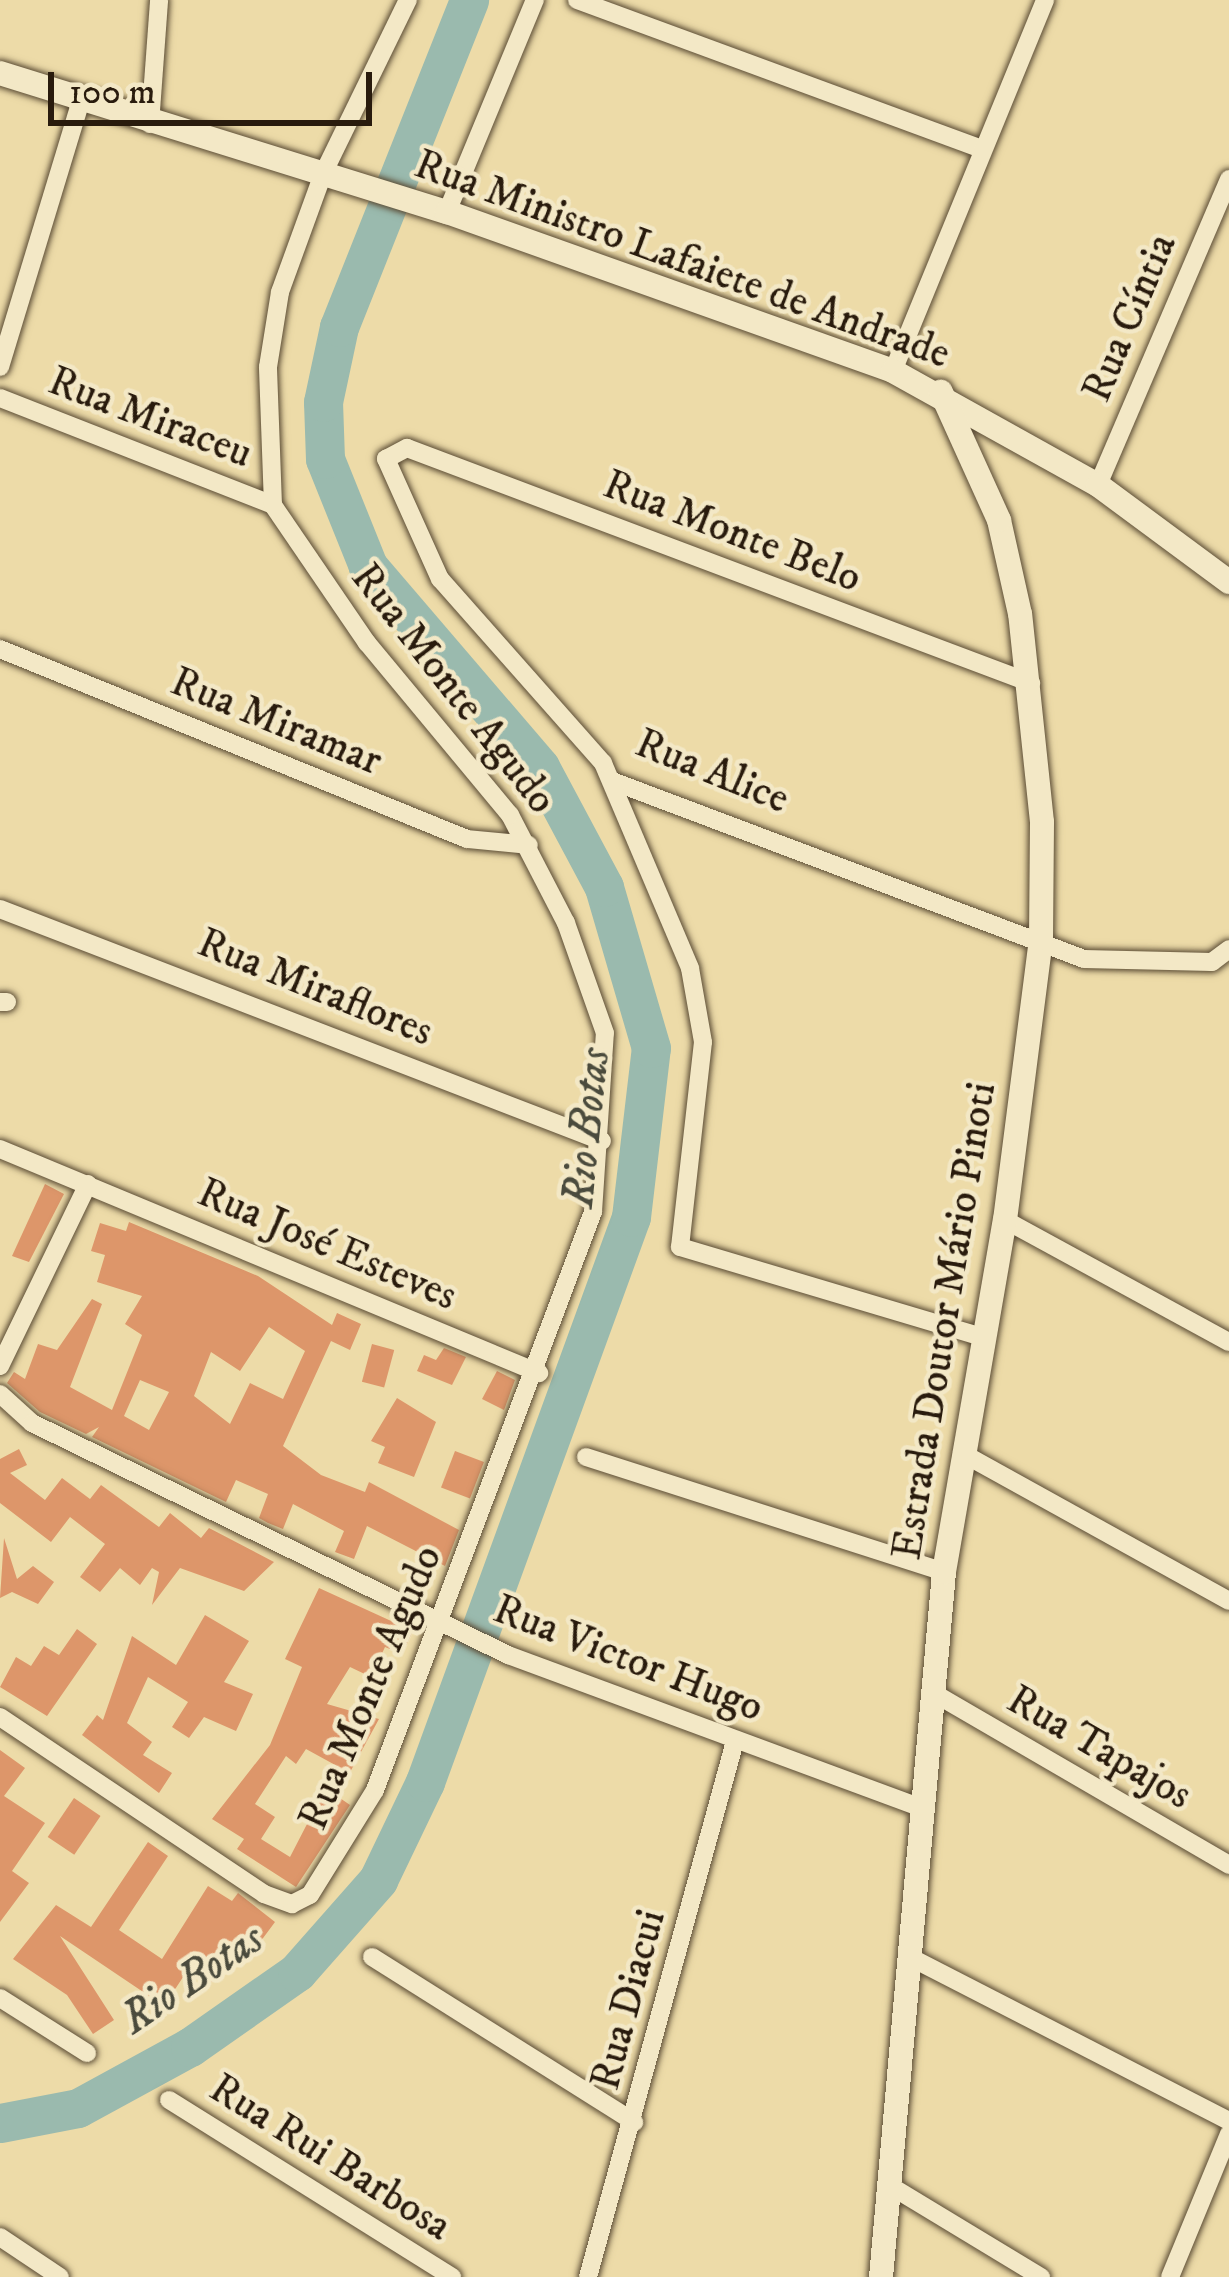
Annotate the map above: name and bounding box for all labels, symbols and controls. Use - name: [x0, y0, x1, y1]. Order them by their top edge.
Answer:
- scale bar: [54, 48, 378, 122]
- text: 100 m: [69, 70, 156, 115]
- street label: Rua Ministro Lafaiete de Andrade: [408, 140, 956, 380]
- street label: Rua Cíntia: [1072, 226, 1188, 410]
- street label: Rua Miraceu: [41, 356, 259, 480]
- street label: Rua Monte Belo: [596, 460, 868, 604]
- street label: Rua Monte Agudo: [340, 554, 566, 824]
- street label: Rua Miramar: [163, 657, 389, 787]
- street label: Rua Alice: [628, 719, 796, 825]
- street label: Rua Miraflores: [190, 918, 440, 1058]
- water label: Rio Botas: [553, 1045, 623, 1211]
- street label: Estrada Doutor Mário Pinoti: [882, 1079, 1008, 1563]
- street label: Rua José Esteves: [190, 1168, 464, 1322]
- street label: Rua Monte Agudo: [288, 1538, 454, 1838]
- street label: Rua Victor Hugo: [486, 1585, 770, 1733]
- street label: Rua Tapajos: [998, 1675, 1200, 1821]
- street label: Rua Diacui: [581, 1905, 677, 2095]
- water label: Rio Botas: [111, 1913, 275, 2047]
- street label: Rua Rui Barbosa: [200, 2064, 460, 2252]

